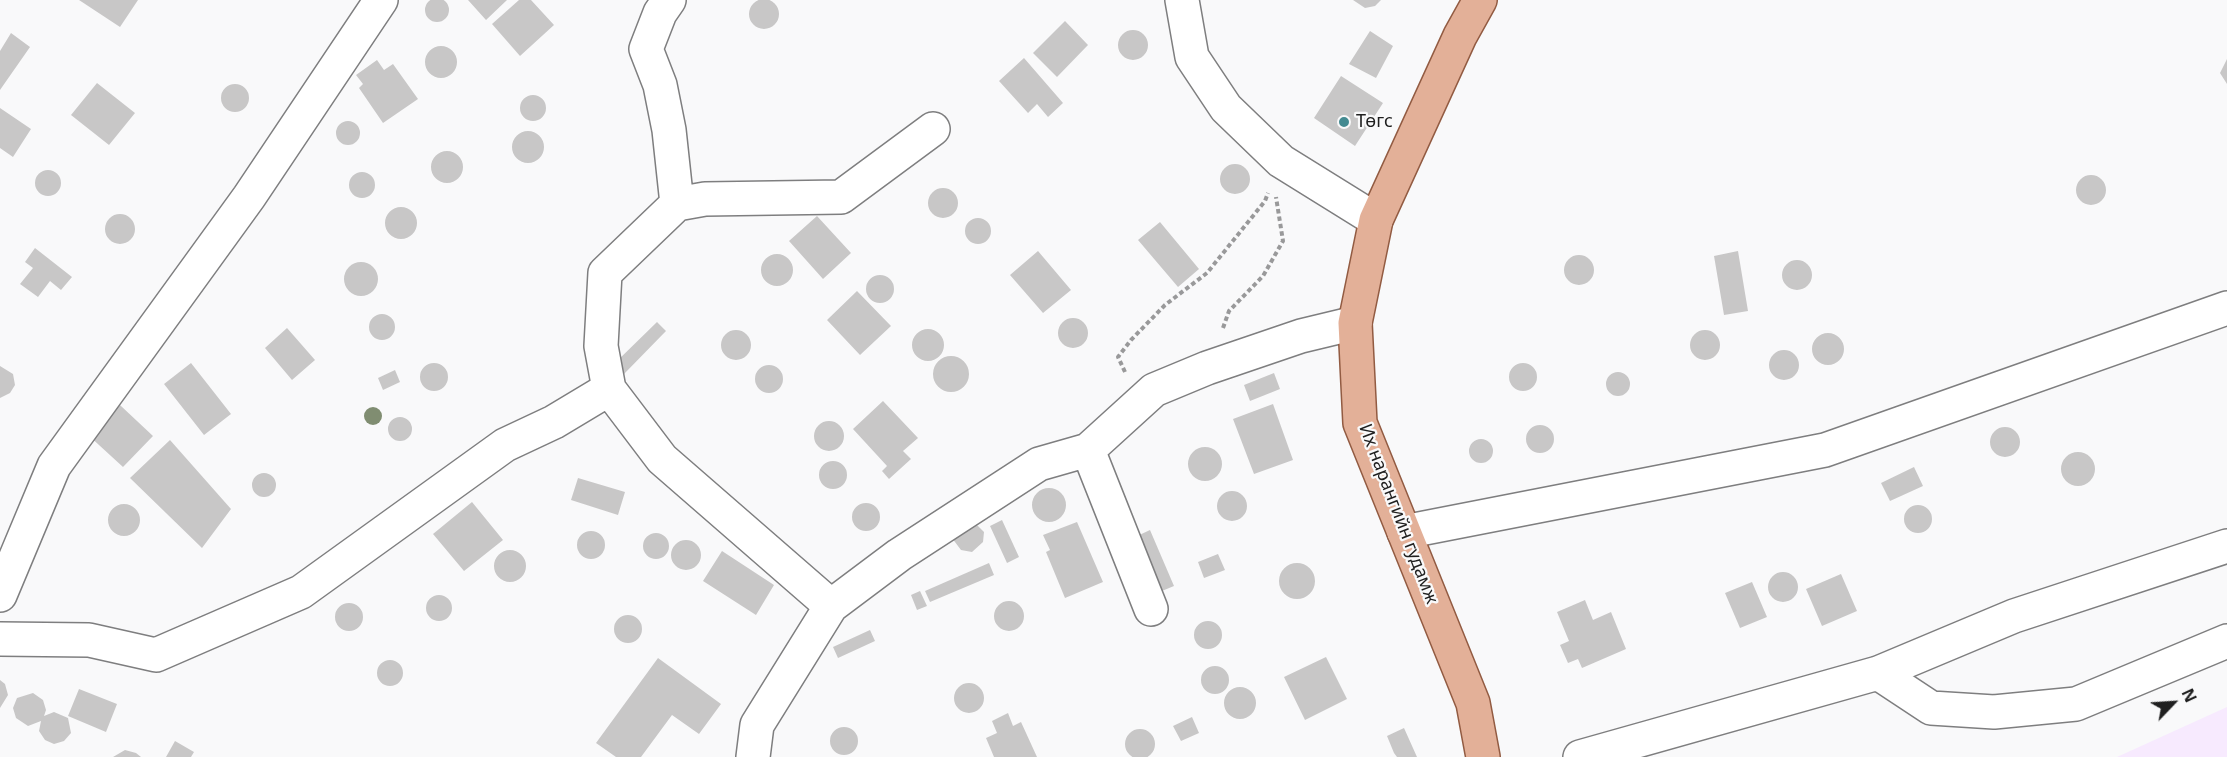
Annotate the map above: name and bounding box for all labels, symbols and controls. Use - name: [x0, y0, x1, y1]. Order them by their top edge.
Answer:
- place label: Төгс: [1356, 111, 1393, 133]
- marker: Төгс: [1337, 115, 1351, 129]
- street label: Их нарангийн гудамж: [1354, 421, 1442, 607]
- north arrow: [2143, 673, 2203, 733]
- text: N: [2177, 685, 2202, 706]

